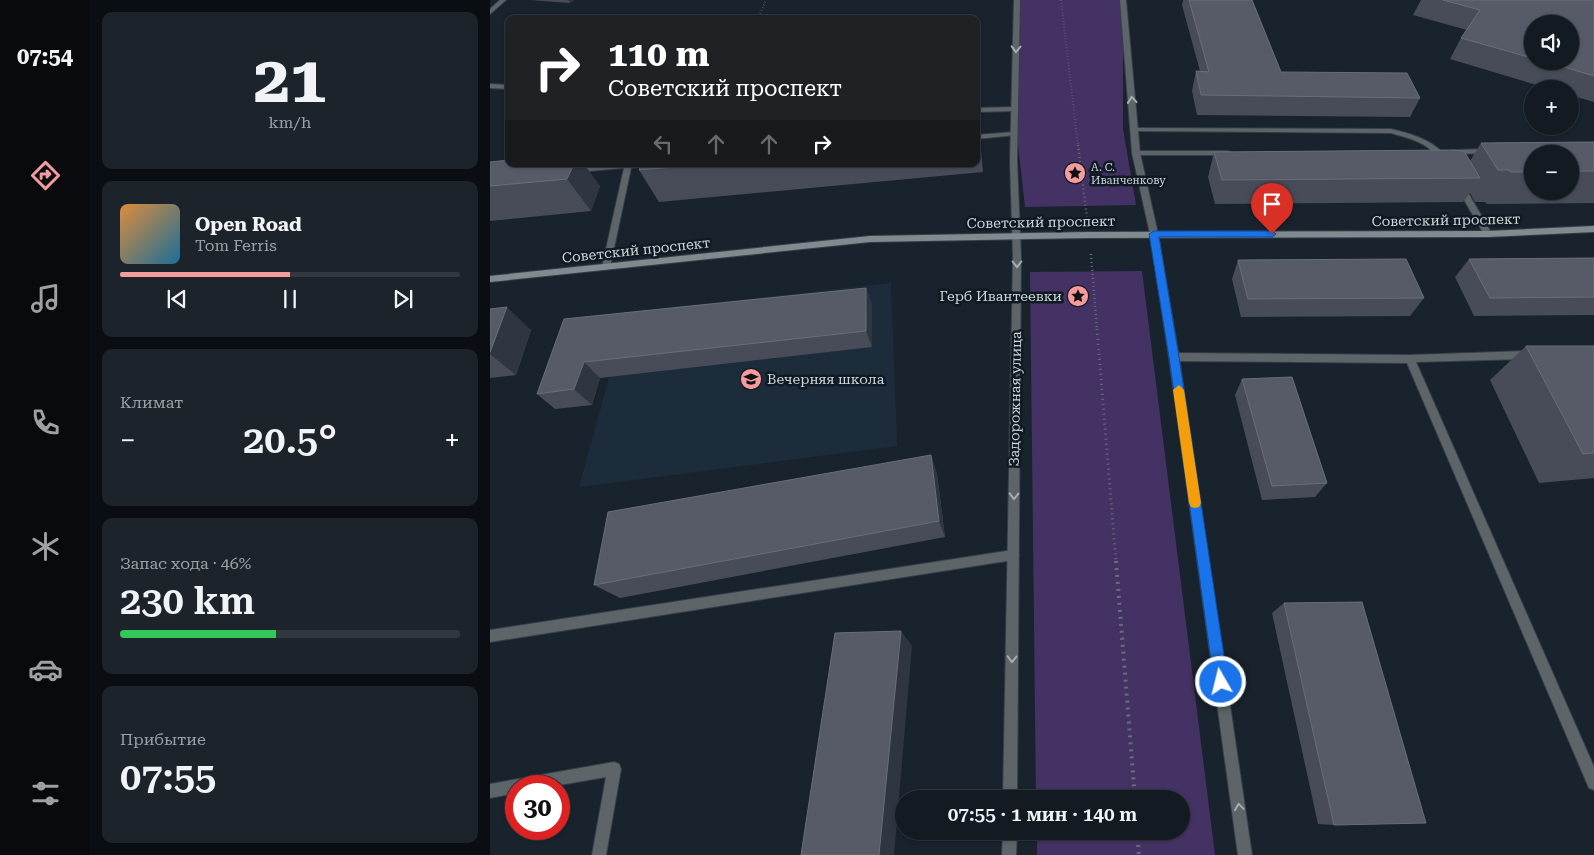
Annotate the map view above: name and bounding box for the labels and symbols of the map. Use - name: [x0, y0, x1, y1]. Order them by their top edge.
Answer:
- one-way arrow: [1010, 45, 1021, 53]
- one-way arrow: [1127, 96, 1138, 104]
- place icon: А. С. Иванченкову: [1063, 161, 1087, 185]
- place label: А. С. Иванченкову: [1091, 161, 1166, 187]
- pin: [1251, 183, 1293, 234]
- street label: Советский проспект: [1371, 211, 1521, 229]
- street label: Советский проспект: [966, 213, 1116, 231]
- street label: Советский проспект: [561, 234, 711, 266]
- one-way arrow: [1012, 260, 1022, 268]
- place icon: Герб Ивантеевки: [1066, 284, 1090, 308]
- place label: Герб Ивантеевки: [940, 288, 1062, 304]
- street label: Задорожная улица: [1006, 331, 1024, 467]
- school or university icon: Вечерняя школа: [739, 367, 763, 391]
- place label: Вечерняя школа: [767, 371, 885, 387]
- one-way arrow: [1009, 492, 1019, 500]
- one-way arrow: [1007, 655, 1017, 663]
- position arrow: [1194, 655, 1246, 707]
- speed limit sign: 30: [505, 775, 570, 840]
- one-way arrow: [1234, 802, 1244, 811]

